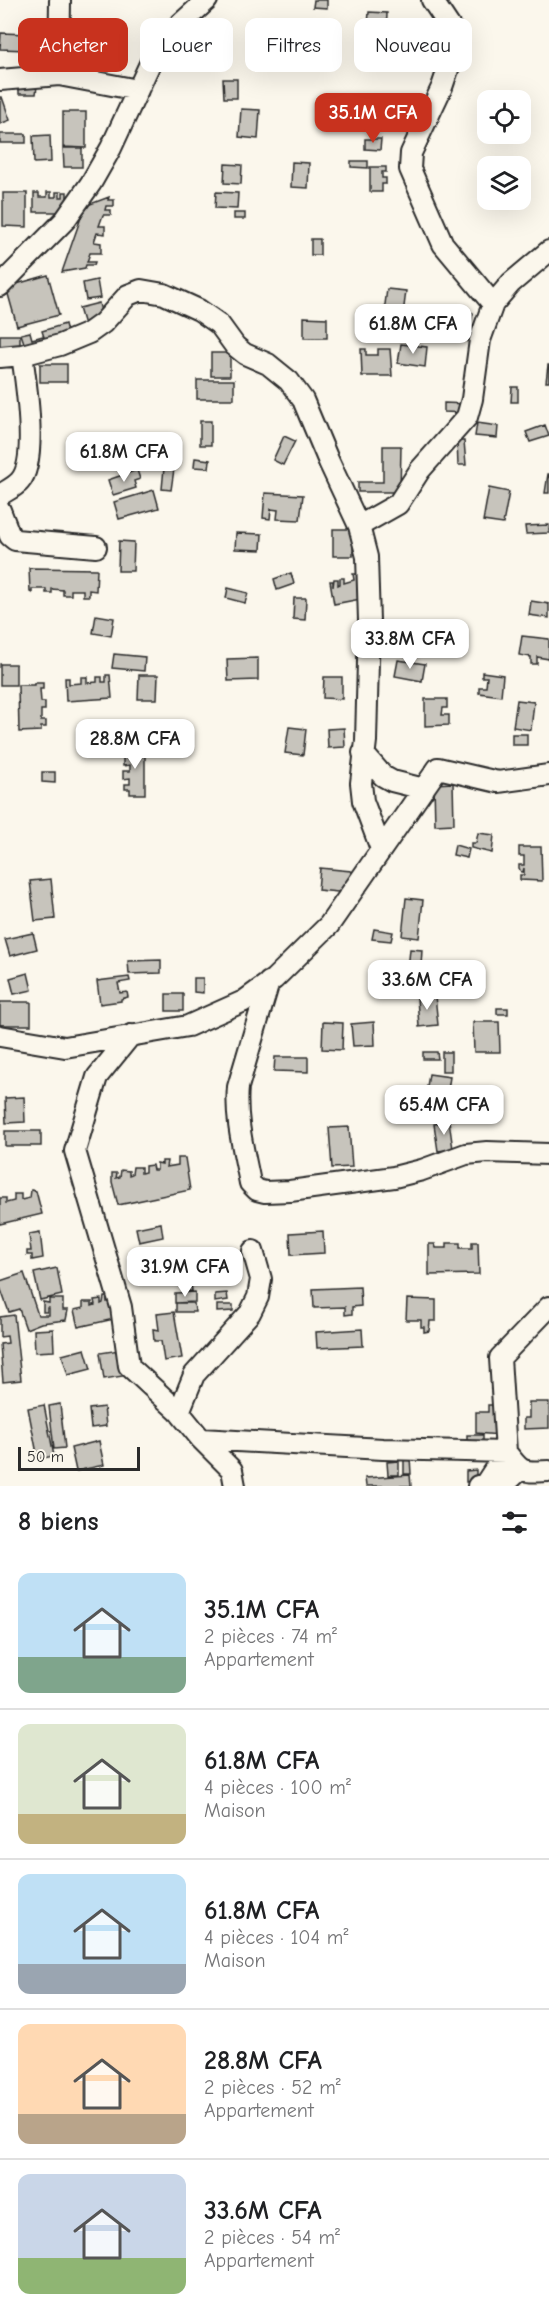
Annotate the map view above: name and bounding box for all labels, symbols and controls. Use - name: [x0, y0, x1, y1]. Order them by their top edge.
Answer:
- chip: Acheter: [18, 18, 128, 72]
- chip: Louer: [140, 18, 233, 72]
- chip: Filtres: [245, 18, 342, 72]
- chip: Nouveau: [354, 18, 472, 72]
- map controls: [477, 90, 531, 210]
- button: locate: [477, 90, 531, 144]
- pin: 35.1M CFA: [304, 93, 442, 144]
- text: 35.1M CFA: [329, 101, 417, 124]
- button: layers: [477, 156, 531, 210]
- pin: 61.8M CFA: [344, 304, 482, 355]
- text: 61.8M CFA: [369, 312, 457, 335]
- pin: 61.8M CFA: [55, 432, 193, 483]
- text: 61.8M CFA: [80, 440, 168, 463]
- pin: 33.8M CFA: [341, 619, 479, 670]
- text: 33.8M CFA: [365, 627, 455, 650]
- pin: 28.8M CFA: [66, 719, 204, 770]
- text: 28.8M CFA: [90, 727, 180, 750]
- pin: 33.6M CFA: [358, 960, 496, 1011]
- text: 33.6M CFA: [382, 968, 472, 991]
- pin: 65.4M CFA: [375, 1085, 513, 1136]
- text: 65.4M CFA: [399, 1093, 489, 1116]
- pin: 31.9M CFA: [116, 1247, 254, 1298]
- text: 31.9M CFA: [141, 1255, 229, 1278]
- scale bar: [18, 1444, 140, 1472]
- text: 50 m: [27, 1448, 64, 1466]
- icon: filters: [498, 1506, 531, 1539]
- text: 8 biens: [18, 1507, 98, 1537]
- text: 35.1M CFA: [204, 1595, 319, 1625]
- icon: home: [66, 1597, 138, 1669]
- text: 2 pièces · 74 m²: [204, 1625, 337, 1648]
- text: Appartement: [204, 1648, 314, 1671]
- text: 61.8M CFA: [204, 1746, 319, 1776]
- icon: home: [66, 1748, 138, 1820]
- text: 4 pièces · 100 m²: [204, 1776, 351, 1799]
- text: Maison: [204, 1799, 266, 1822]
- text: 61.8M CFA: [204, 1896, 319, 1926]
- icon: home: [66, 1898, 138, 1970]
- text: 4 pièces · 104 m²: [204, 1926, 348, 1949]
- text: Maison: [204, 1949, 266, 1972]
- text: 28.8M CFA: [204, 2046, 322, 2076]
- icon: home: [66, 2048, 138, 2120]
- text: 2 pièces · 52 m²: [204, 2076, 341, 2099]
- text: Appartement: [204, 2099, 314, 2122]
- text: 33.6M CFA: [204, 2196, 322, 2226]
- icon: home: [66, 2198, 138, 2270]
- text: 2 pièces · 54 m²: [204, 2226, 340, 2249]
- text: Appartement: [204, 2249, 314, 2272]

